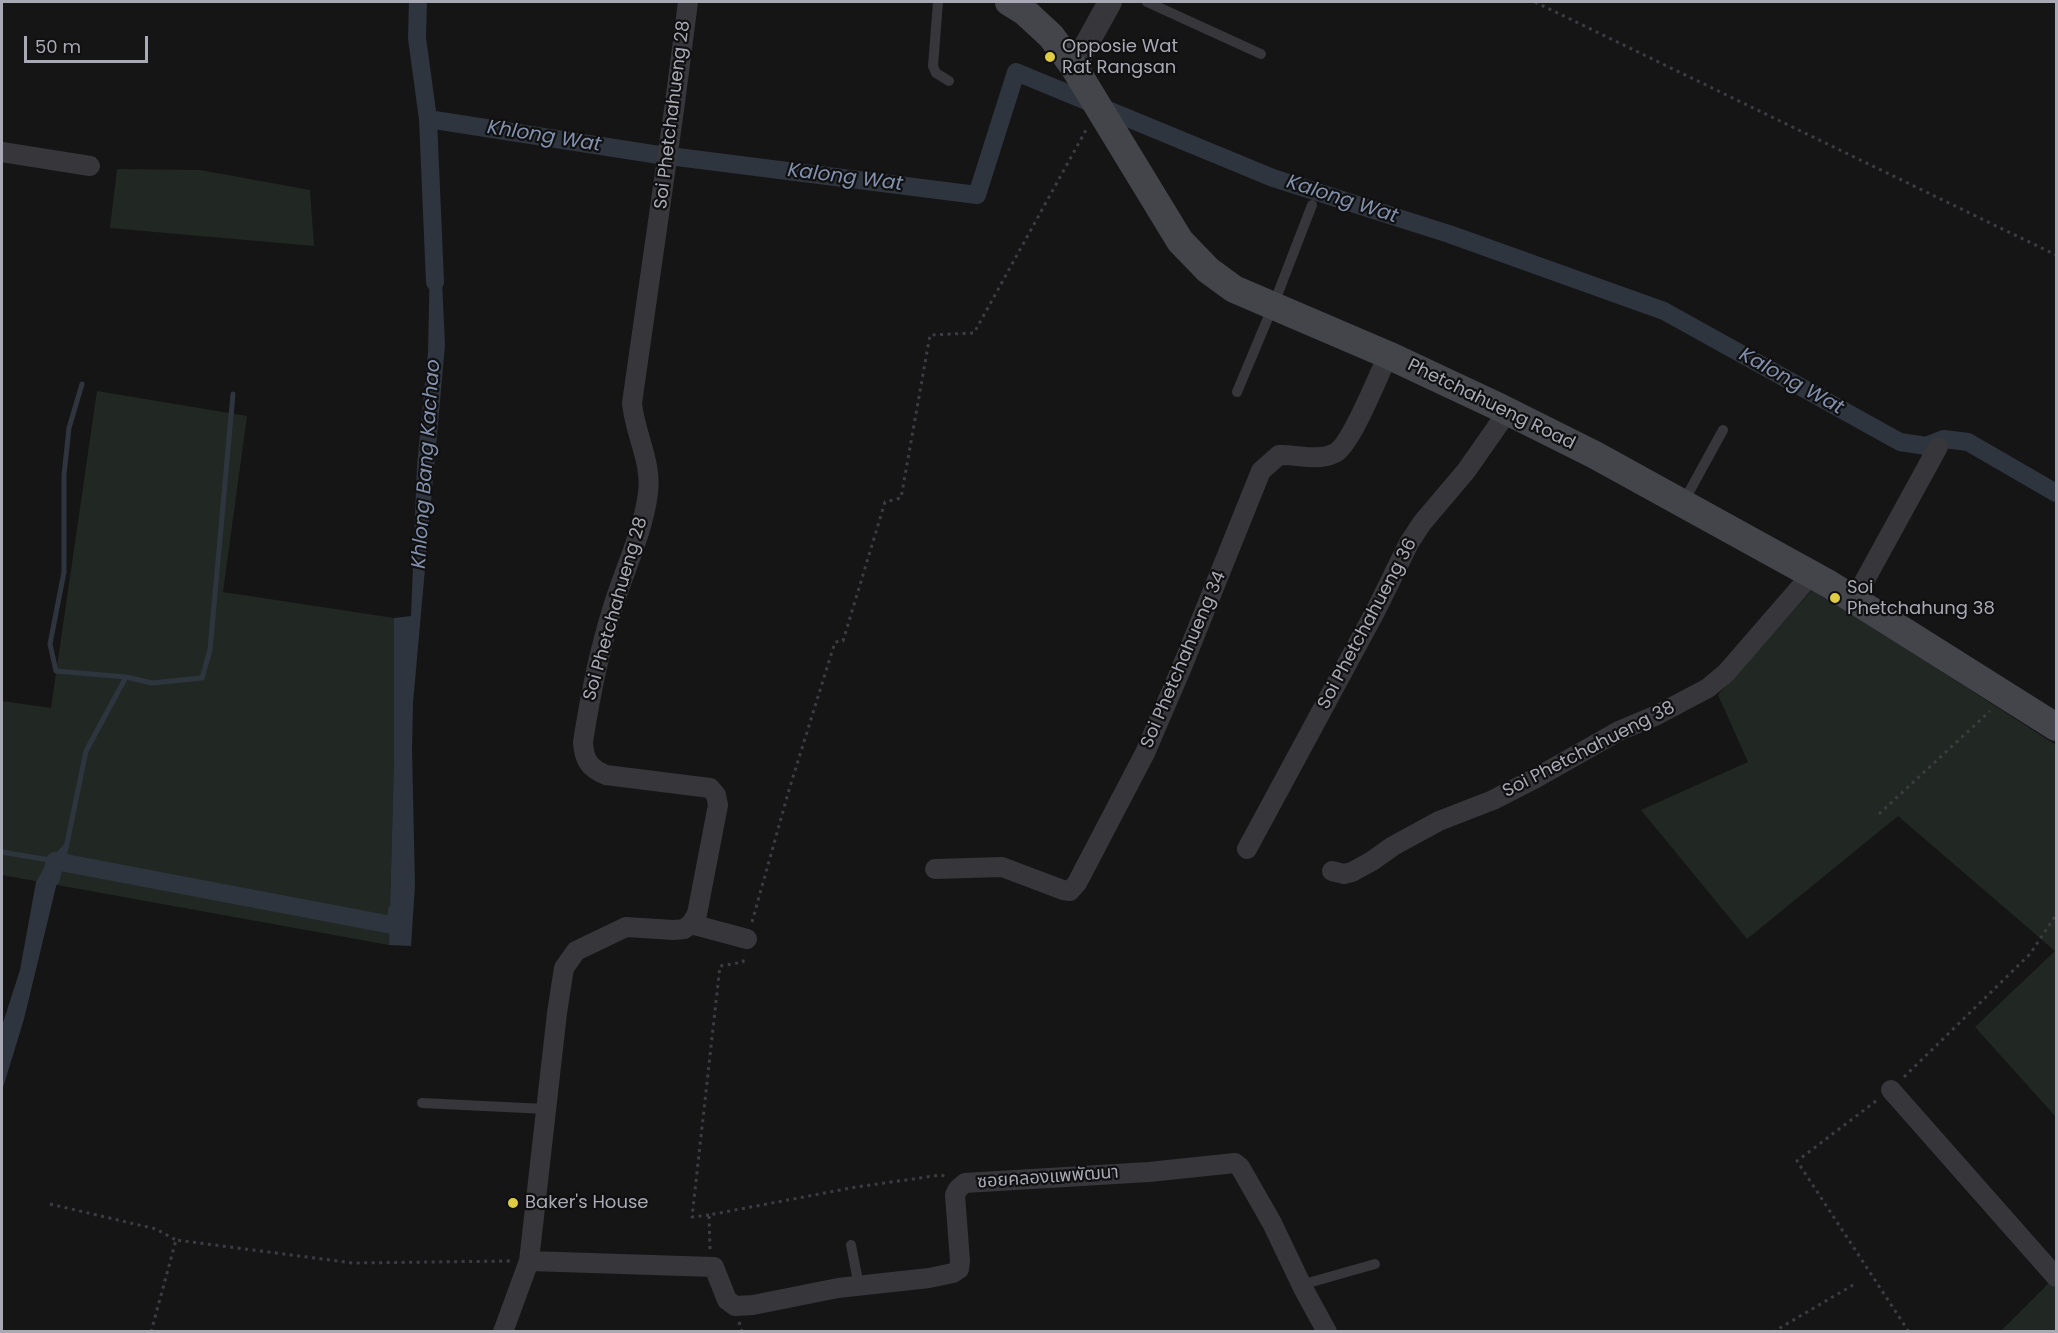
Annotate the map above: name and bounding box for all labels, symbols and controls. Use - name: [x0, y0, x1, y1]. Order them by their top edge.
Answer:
- street label: Soi Phetchahueng 28: [651, 19, 695, 211]
- scale bar: [27, 24, 152, 62]
- text: 50 m: [35, 34, 81, 59]
- place label: Opposie Wat Rat Rangsan: [1062, 36, 1178, 78]
- marker: Opposie Wat Rat Rangsan: [1043, 50, 1057, 64]
- water label: Khlong Wat: [485, 116, 603, 158]
- water label: Kalong Wat: [786, 159, 904, 197]
- water label: Kalong Wat: [1283, 171, 1401, 229]
- water label: Kalong Wat: [1735, 343, 1847, 421]
- street label: Phetchahueng Road: [1404, 355, 1578, 455]
- water label: Khlong Bang Kachao: [408, 359, 446, 569]
- street label: Soi Phetchahueng 28: [579, 515, 653, 703]
- street label: Soi Phetchahueng 36: [1314, 535, 1422, 713]
- street label: Soi Phetchahueng 34: [1137, 568, 1231, 752]
- place label: Soi Phetchahung 38: [1847, 577, 1995, 620]
- marker: Soi Phetchahung 38: [1828, 591, 1842, 605]
- street label: Soi Phetchahueng 38: [1499, 697, 1679, 803]
- street label: ซอยคลองแพพัฒนา: [976, 1162, 1120, 1194]
- place label: Baker's House: [525, 1192, 648, 1214]
- marker: Baker's House: [506, 1196, 520, 1210]

